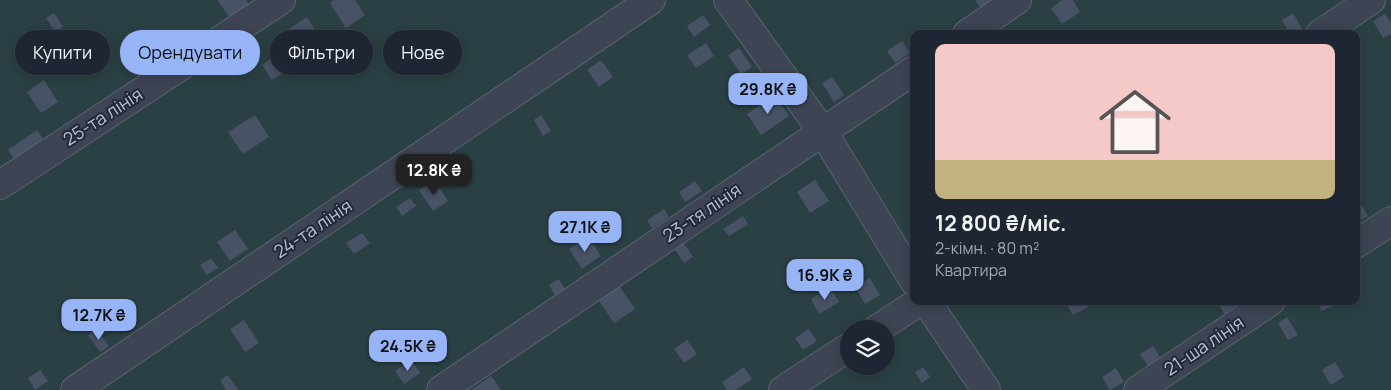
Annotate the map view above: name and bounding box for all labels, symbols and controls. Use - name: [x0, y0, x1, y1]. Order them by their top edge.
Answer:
- chip: Купити: [15, 30, 110, 75]
- chip: Орендувати: [120, 30, 260, 75]
- chip: Фільтри: [270, 30, 373, 75]
- chip: Нове: [383, 30, 462, 75]
- pin: 29.8K ₴: [722, 72, 814, 115]
- icon: home: [1090, 77, 1180, 167]
- text: 29.8K ₴: [739, 78, 797, 100]
- street label: 25-та лінія: [58, 82, 147, 151]
- pin: 12.8K ₴: [388, 154, 480, 196]
- text: 12.8K ₴: [407, 159, 461, 181]
- street label: 23-тя лінія: [658, 177, 745, 247]
- street label: 24-та лінія: [269, 193, 356, 263]
- text: 12 800 ₴/міс.: [935, 209, 1066, 237]
- pin: 27.1K ₴: [539, 210, 631, 253]
- text: 27.1K ₴: [560, 216, 611, 238]
- text: 2-кімн. · 80 m²: [935, 237, 1039, 259]
- pin: 16.9K ₴: [779, 258, 871, 301]
- text: Квартира: [935, 259, 1007, 281]
- text: 16.9K ₴: [797, 264, 853, 286]
- pin: 12.7K ₴: [53, 298, 145, 341]
- text: 12.7K ₴: [72, 304, 126, 326]
- street label: 21-ша лінія: [1159, 310, 1248, 381]
- map controls: [840, 320, 895, 375]
- button: layers: [840, 320, 895, 375]
- pin: 24.5K ₴: [362, 330, 454, 372]
- text: 24.5K ₴: [380, 335, 436, 357]

